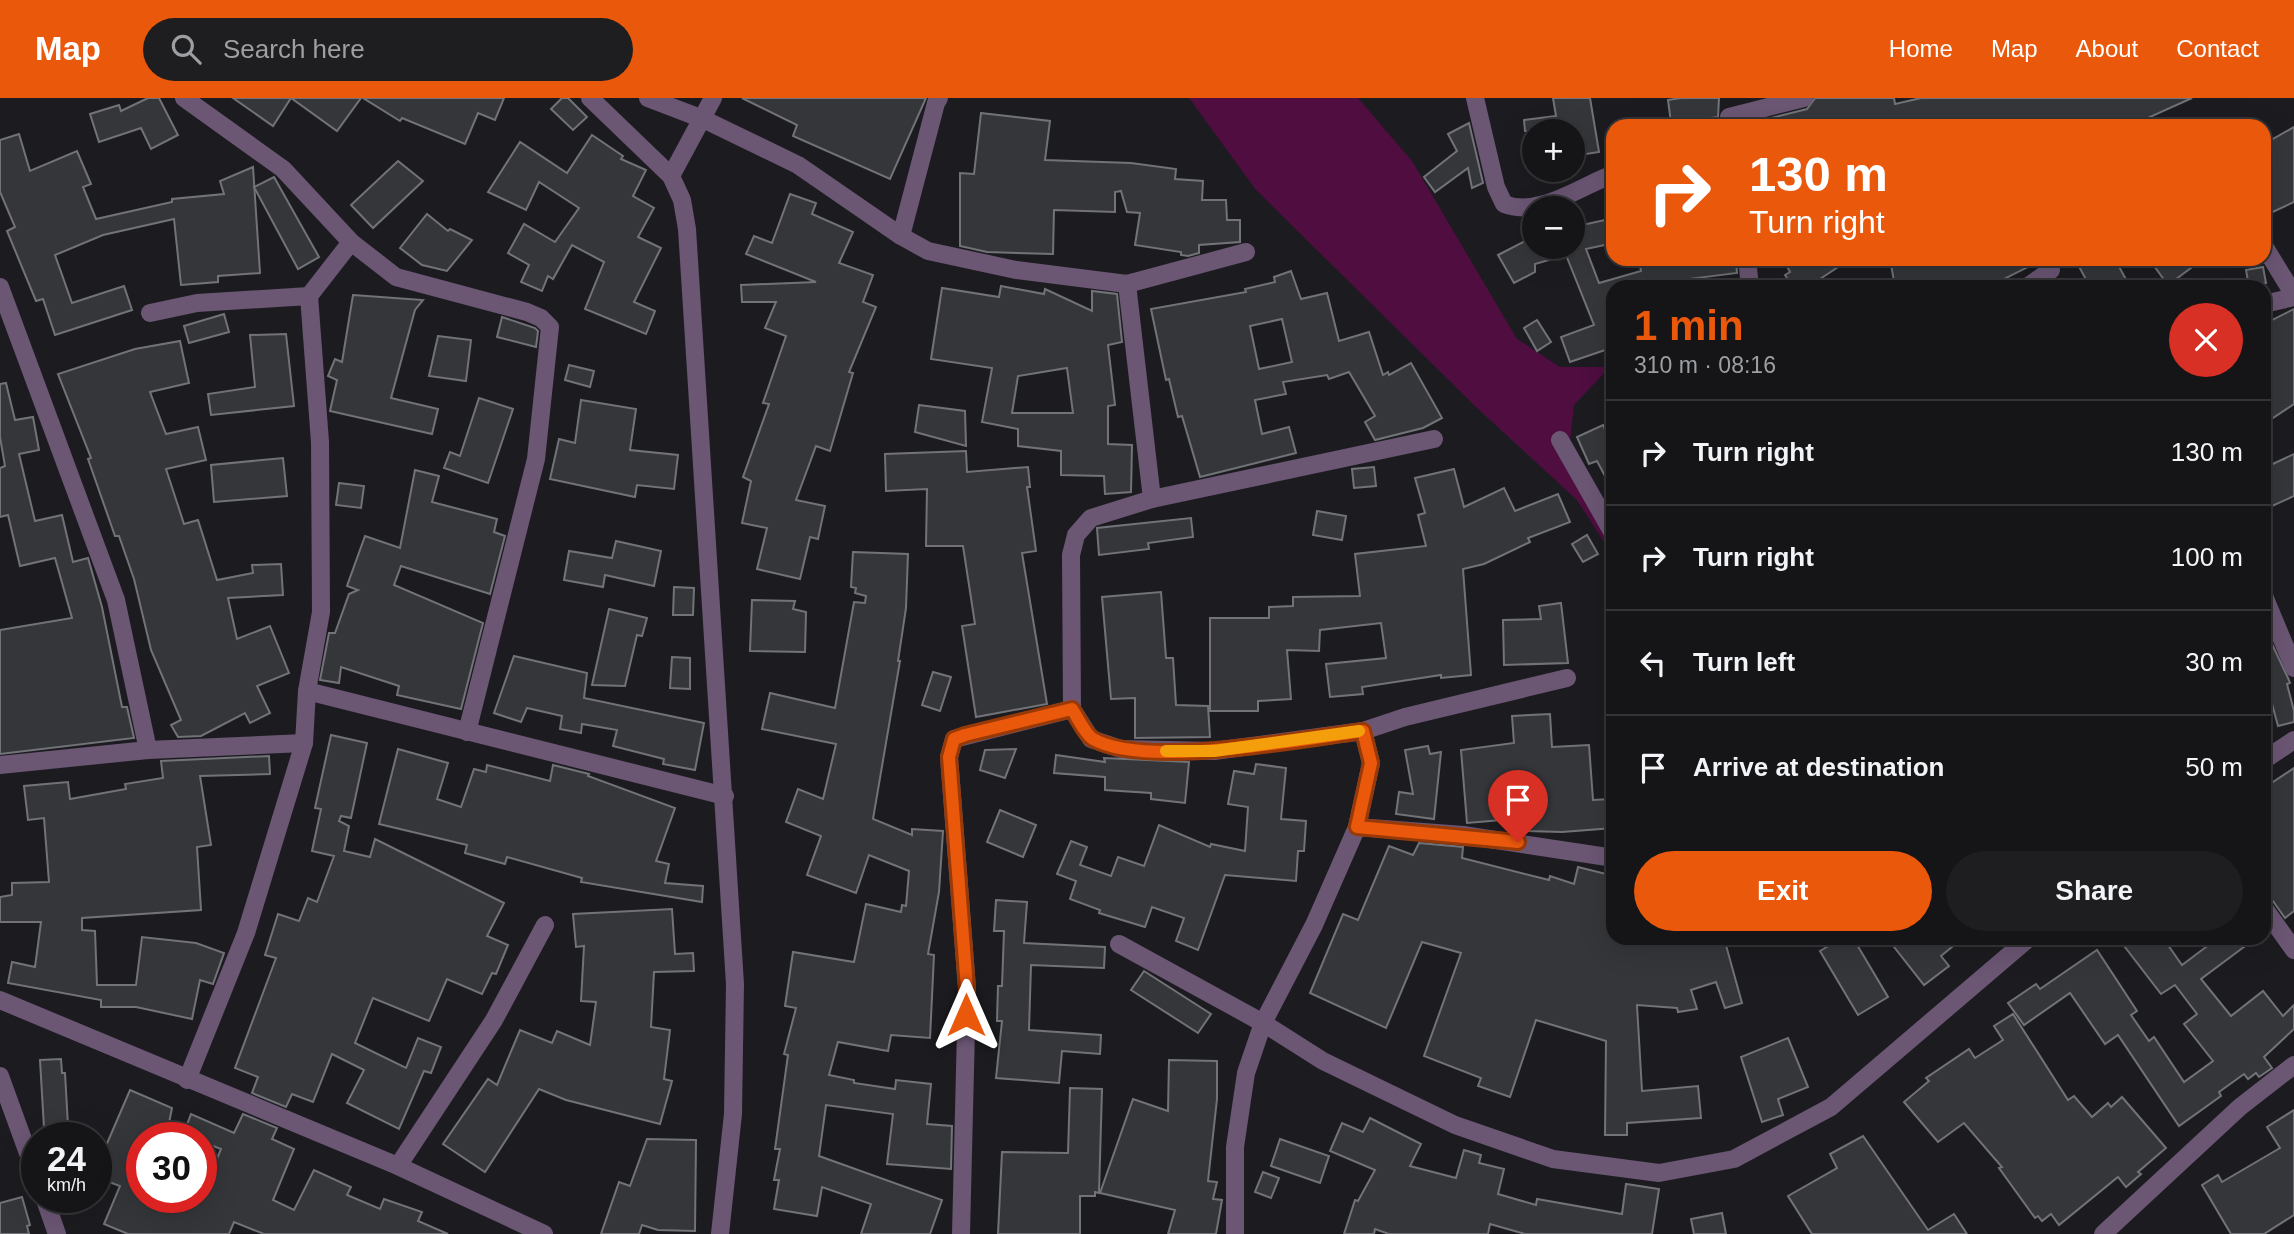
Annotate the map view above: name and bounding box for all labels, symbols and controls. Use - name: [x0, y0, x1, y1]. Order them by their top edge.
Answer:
- search box: [143, 18, 633, 81]
- text: Map: [35, 30, 101, 67]
- icon: search: [167, 30, 205, 68]
- text: Search here: [223, 34, 365, 64]
- text: Home: [1889, 35, 1953, 62]
- text: Map: [1991, 35, 2038, 62]
- text: About: [2076, 35, 2138, 62]
- text: Contact: [2176, 35, 2259, 62]
- map controls: [1522, 119, 1585, 259]
- button: +: [1522, 119, 1585, 182]
- icon: right: [1634, 147, 1725, 238]
- text: 130 m: [1749, 147, 1888, 201]
- button: −: [1522, 196, 1585, 259]
- text: Turn right: [1749, 204, 1885, 240]
- text: 1 min: [1634, 302, 1744, 349]
- button: close: [2169, 303, 2243, 377]
- text: 310 m · 08:16: [1634, 352, 1776, 378]
- icon: right: [1634, 434, 1672, 472]
- text: Turn right: [1693, 437, 1814, 467]
- text: 130 m: [2171, 437, 2243, 467]
- icon: right: [1634, 539, 1672, 577]
- text: Turn right: [1693, 542, 1814, 572]
- text: 100 m: [2171, 542, 2243, 572]
- icon: left: [1634, 644, 1672, 682]
- text: Turn left: [1693, 647, 1795, 677]
- text: 30 m: [2185, 647, 2243, 677]
- icon: arrive: [1634, 749, 1672, 787]
- text: Arrive at destination: [1693, 752, 1944, 782]
- text: 50 m: [2185, 752, 2243, 782]
- pin: [1488, 770, 1548, 842]
- icon: arrive: [1499, 781, 1537, 819]
- button: Exit: [1634, 851, 1932, 931]
- button: Share: [1946, 851, 2243, 931]
- position arrow: [929, 978, 1003, 1052]
- speed limit sign: 30: [126, 1122, 217, 1213]
- text: 24: [47, 1139, 86, 1178]
- text: km/h: [47, 1175, 86, 1195]

